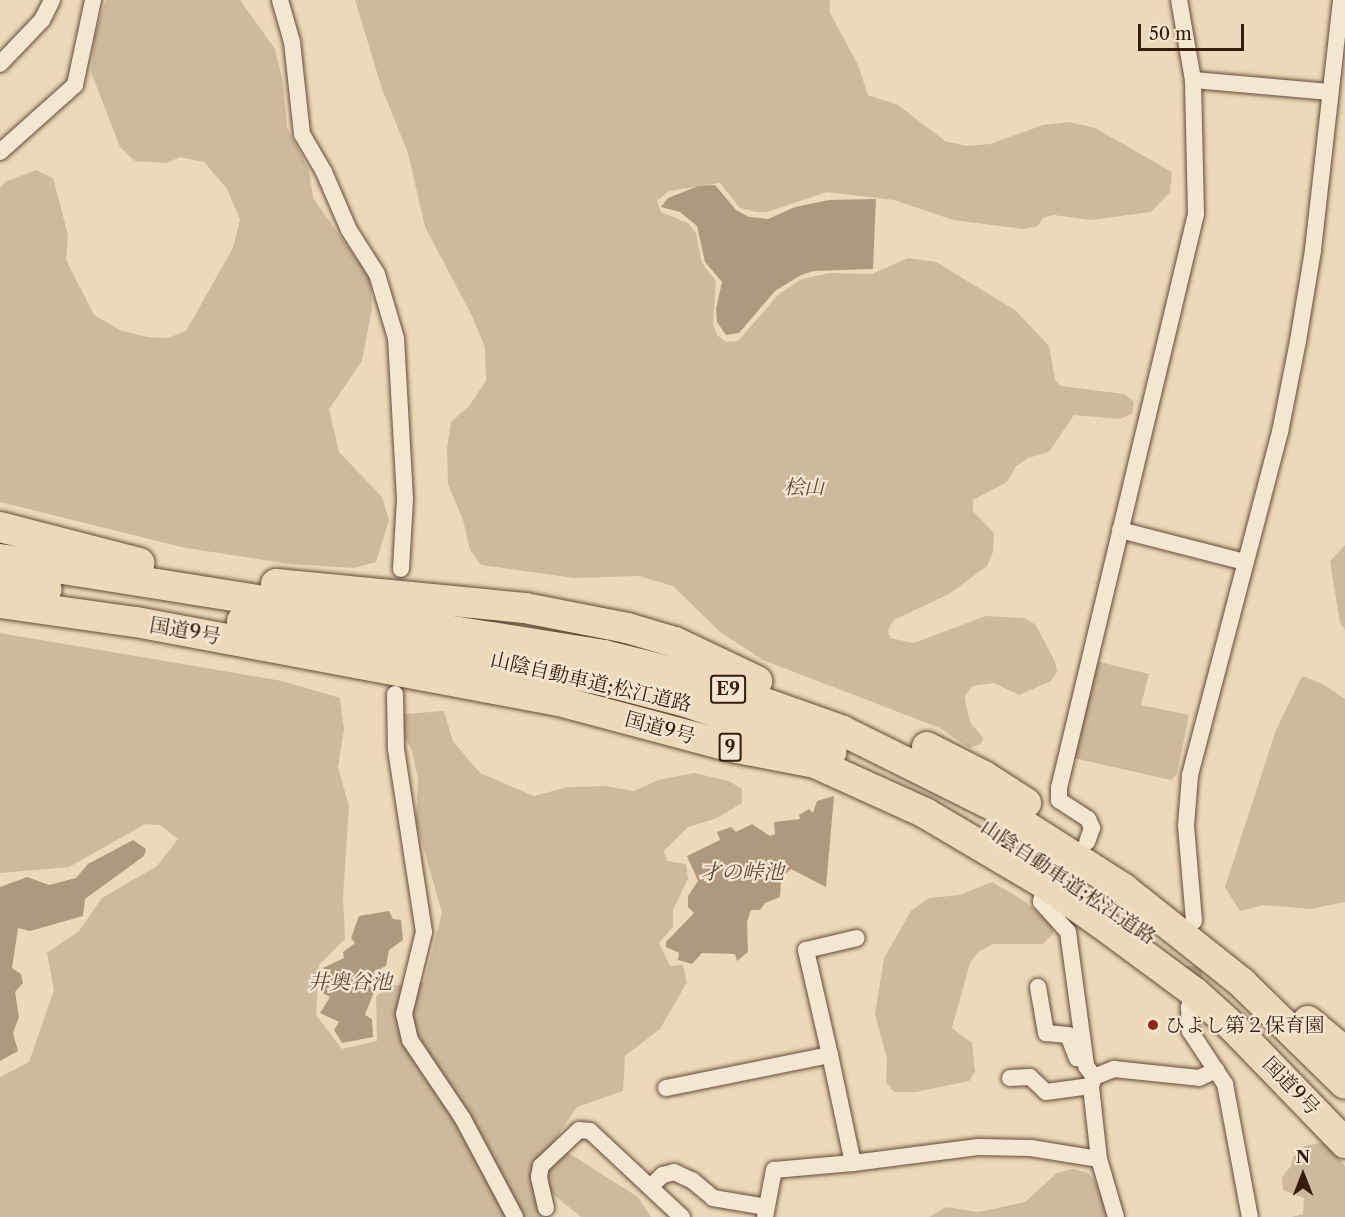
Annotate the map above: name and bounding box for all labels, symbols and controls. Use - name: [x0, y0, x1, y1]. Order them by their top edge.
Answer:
- scale bar: [1141, 12, 1248, 50]
- text: 50 m: [1149, 23, 1192, 45]
- park label: 桧山: [784, 475, 824, 499]
- street label: 国道9号: [148, 613, 222, 649]
- street label: 山陰自動車道;松江道路: [488, 647, 694, 717]
- road number: E9: [710, 674, 746, 704]
- street label: 国道9号: [622, 707, 698, 749]
- road number: 9: [718, 732, 742, 762]
- street label: 山陰自動車道;松江道路: [976, 815, 1160, 949]
- water label: 才の峠池: [700, 859, 784, 885]
- water label: 井奥谷池: [308, 969, 392, 995]
- place label: ひよし第２保育園: [1165, 1013, 1325, 1037]
- marker: ひよし第２保育園: [1146, 1018, 1160, 1032]
- street label: 国道9号: [1257, 1052, 1325, 1120]
- north arrow: [1273, 1145, 1333, 1205]
- text: N: [1296, 1147, 1310, 1167]

